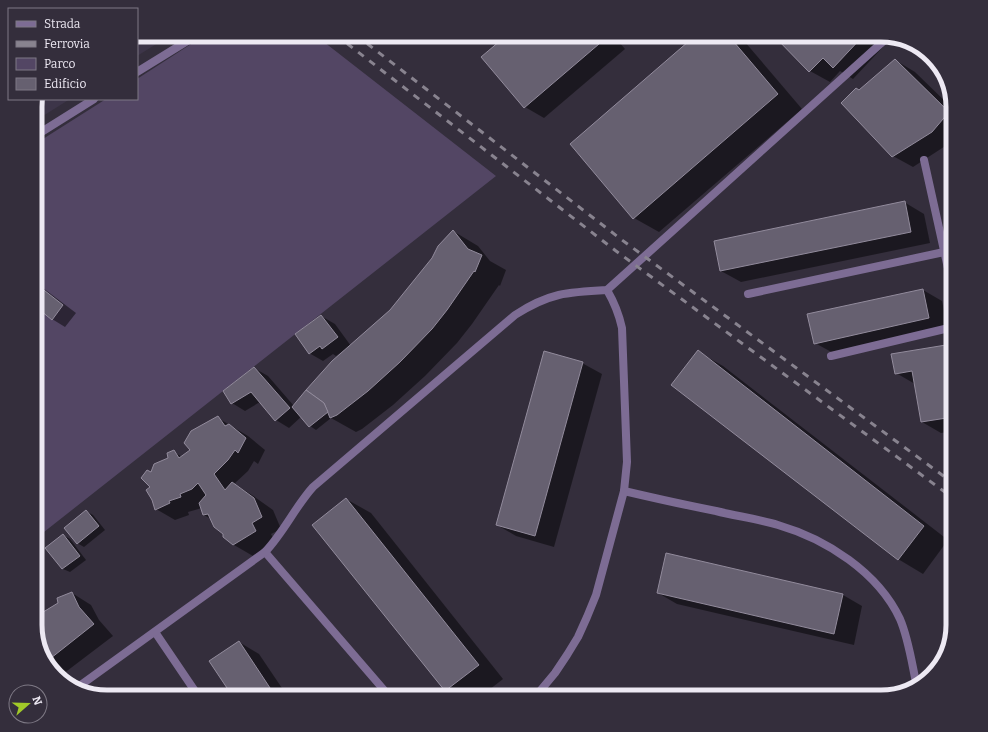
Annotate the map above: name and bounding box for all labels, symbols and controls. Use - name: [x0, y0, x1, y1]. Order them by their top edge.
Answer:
- legend: [8, 8, 138, 100]
- text: Strada: [44, 17, 81, 31]
- text: Ferrovia: [44, 37, 90, 51]
- text: Parco: [44, 57, 75, 71]
- text: Edificio: [44, 77, 86, 91]
- north arrow: [8, 684, 48, 724]
- text: N: [29, 695, 45, 707]

